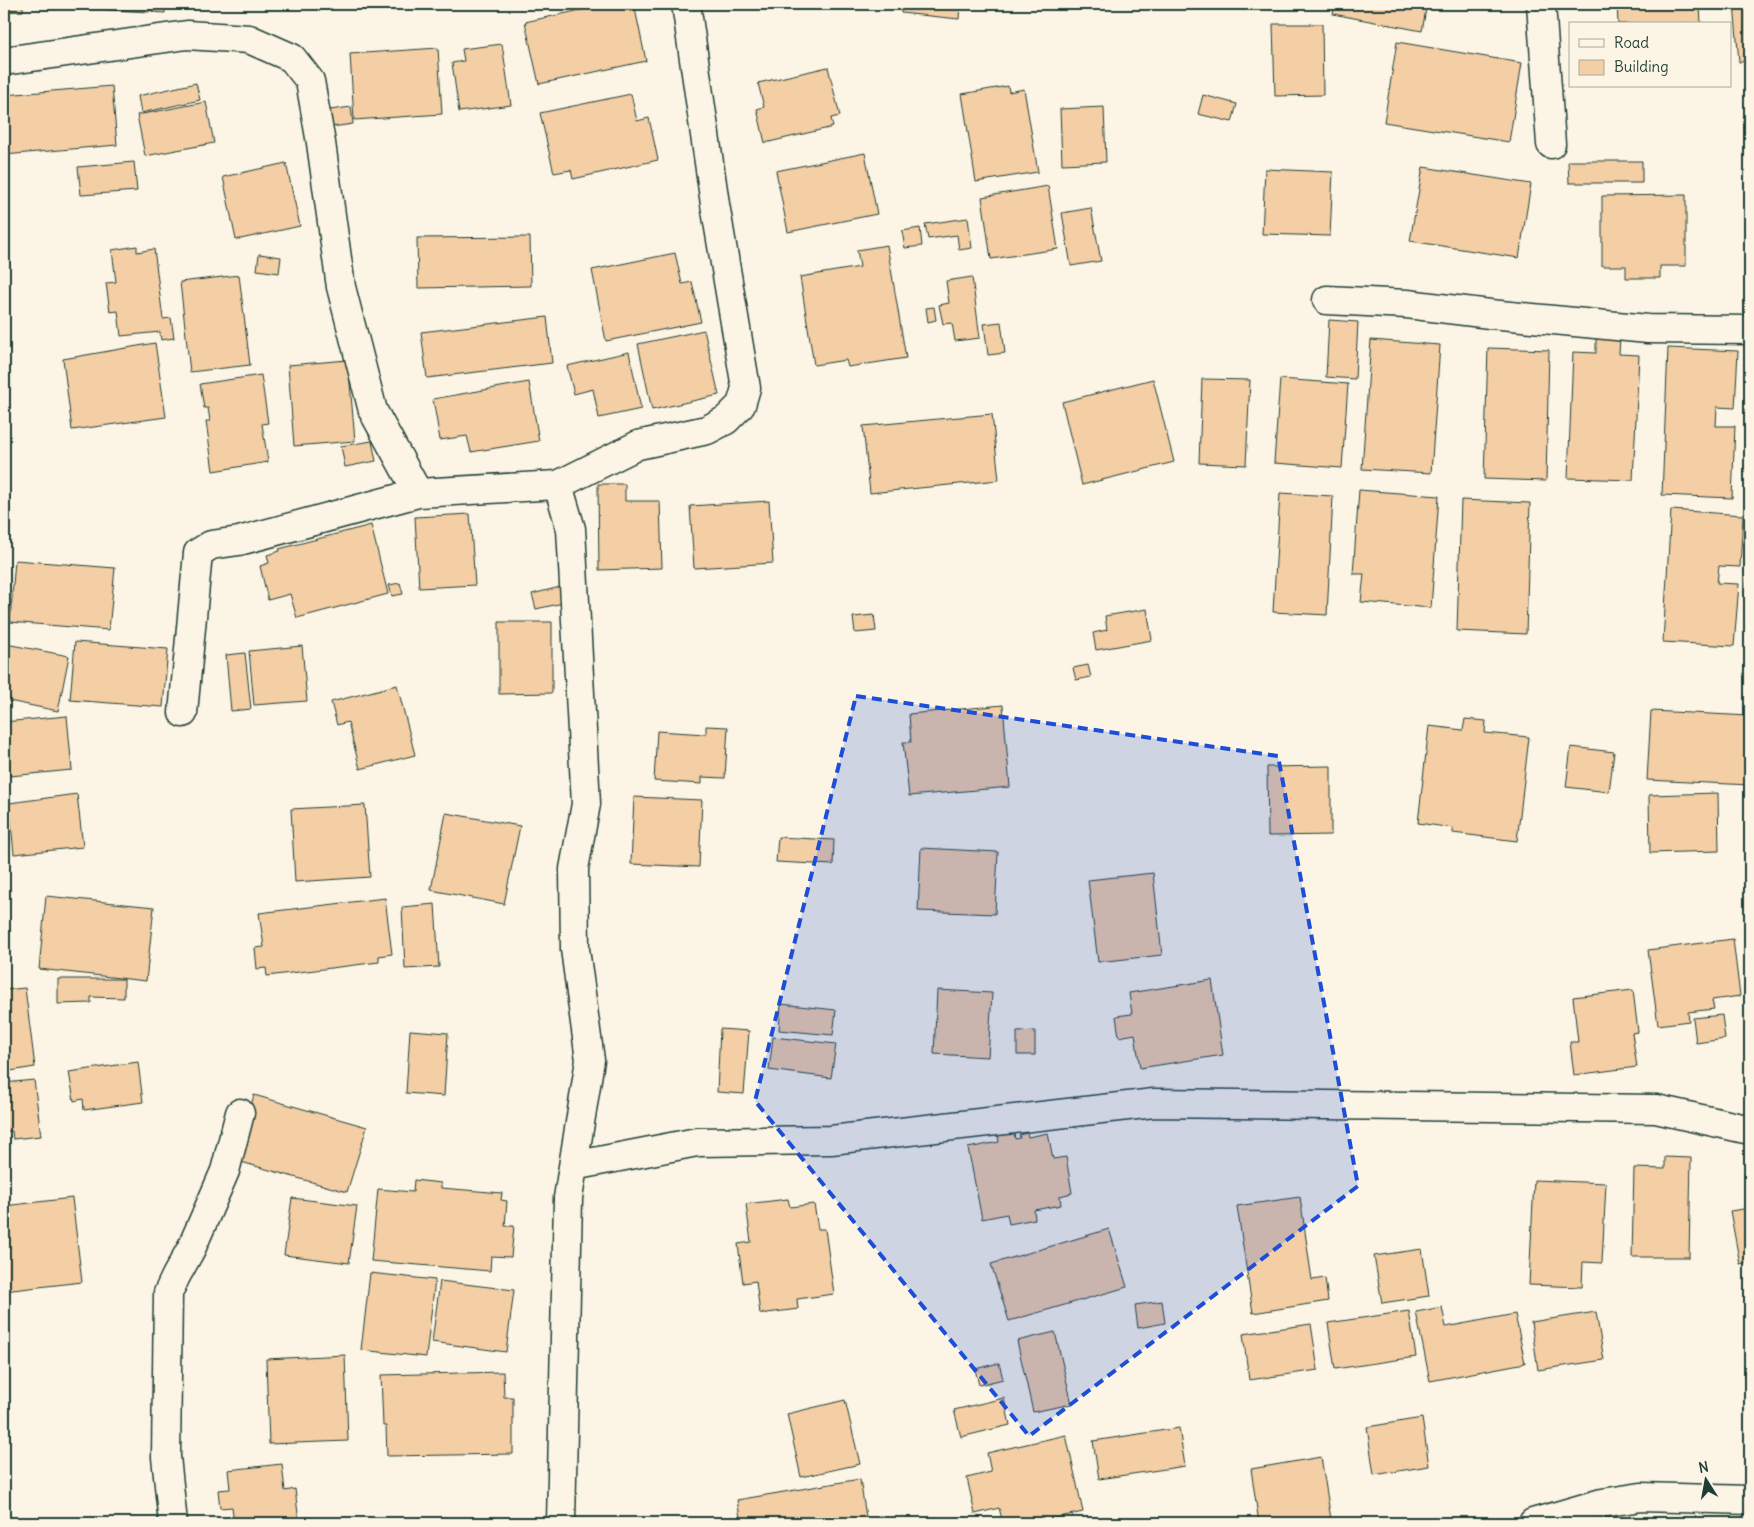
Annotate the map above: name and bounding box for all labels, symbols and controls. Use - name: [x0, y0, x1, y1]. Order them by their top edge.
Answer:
- legend: [1569, 22, 1732, 88]
- text: Road: [1614, 33, 1649, 52]
- text: Building: [1614, 57, 1669, 76]
- north arrow: [1682, 1454, 1732, 1504]
- text: N: [1697, 1457, 1710, 1477]

